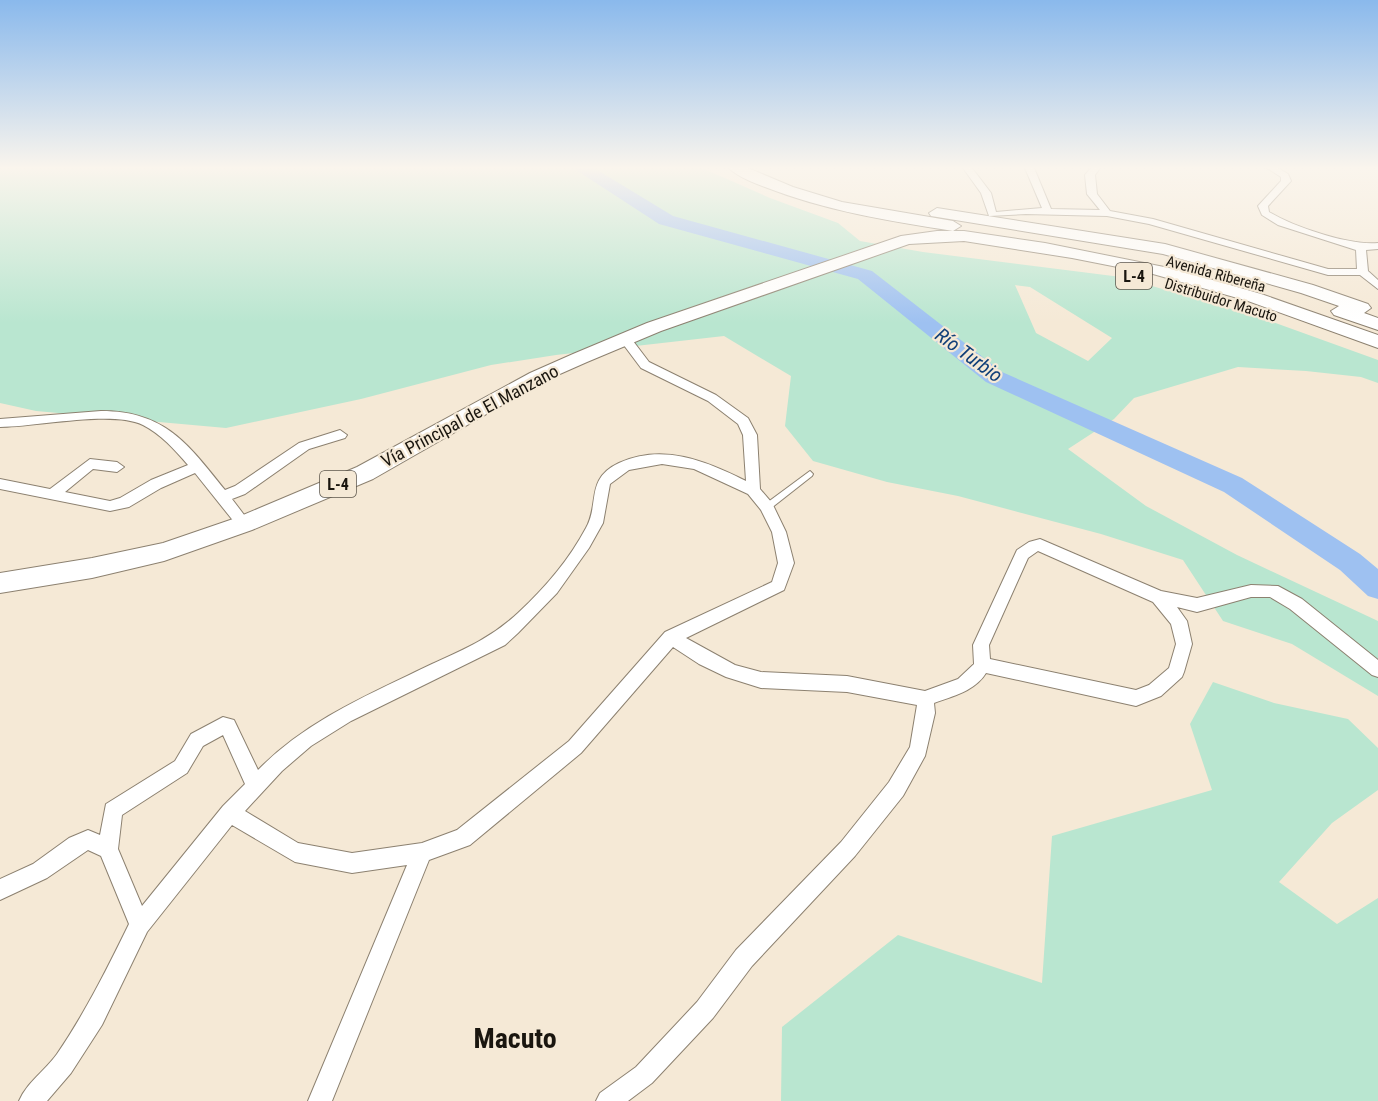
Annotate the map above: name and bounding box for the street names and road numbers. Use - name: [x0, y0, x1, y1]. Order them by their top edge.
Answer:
- street label: Avenida Ribereña: [1164, 252, 1268, 296]
- road number: L-4: [1116, 263, 1152, 289]
- street label: Distribuidor Macuto: [1162, 274, 1280, 326]
- street label: Vía Principal de El Manzano: [378, 360, 562, 471]
- road number: L-4: [320, 471, 356, 497]

